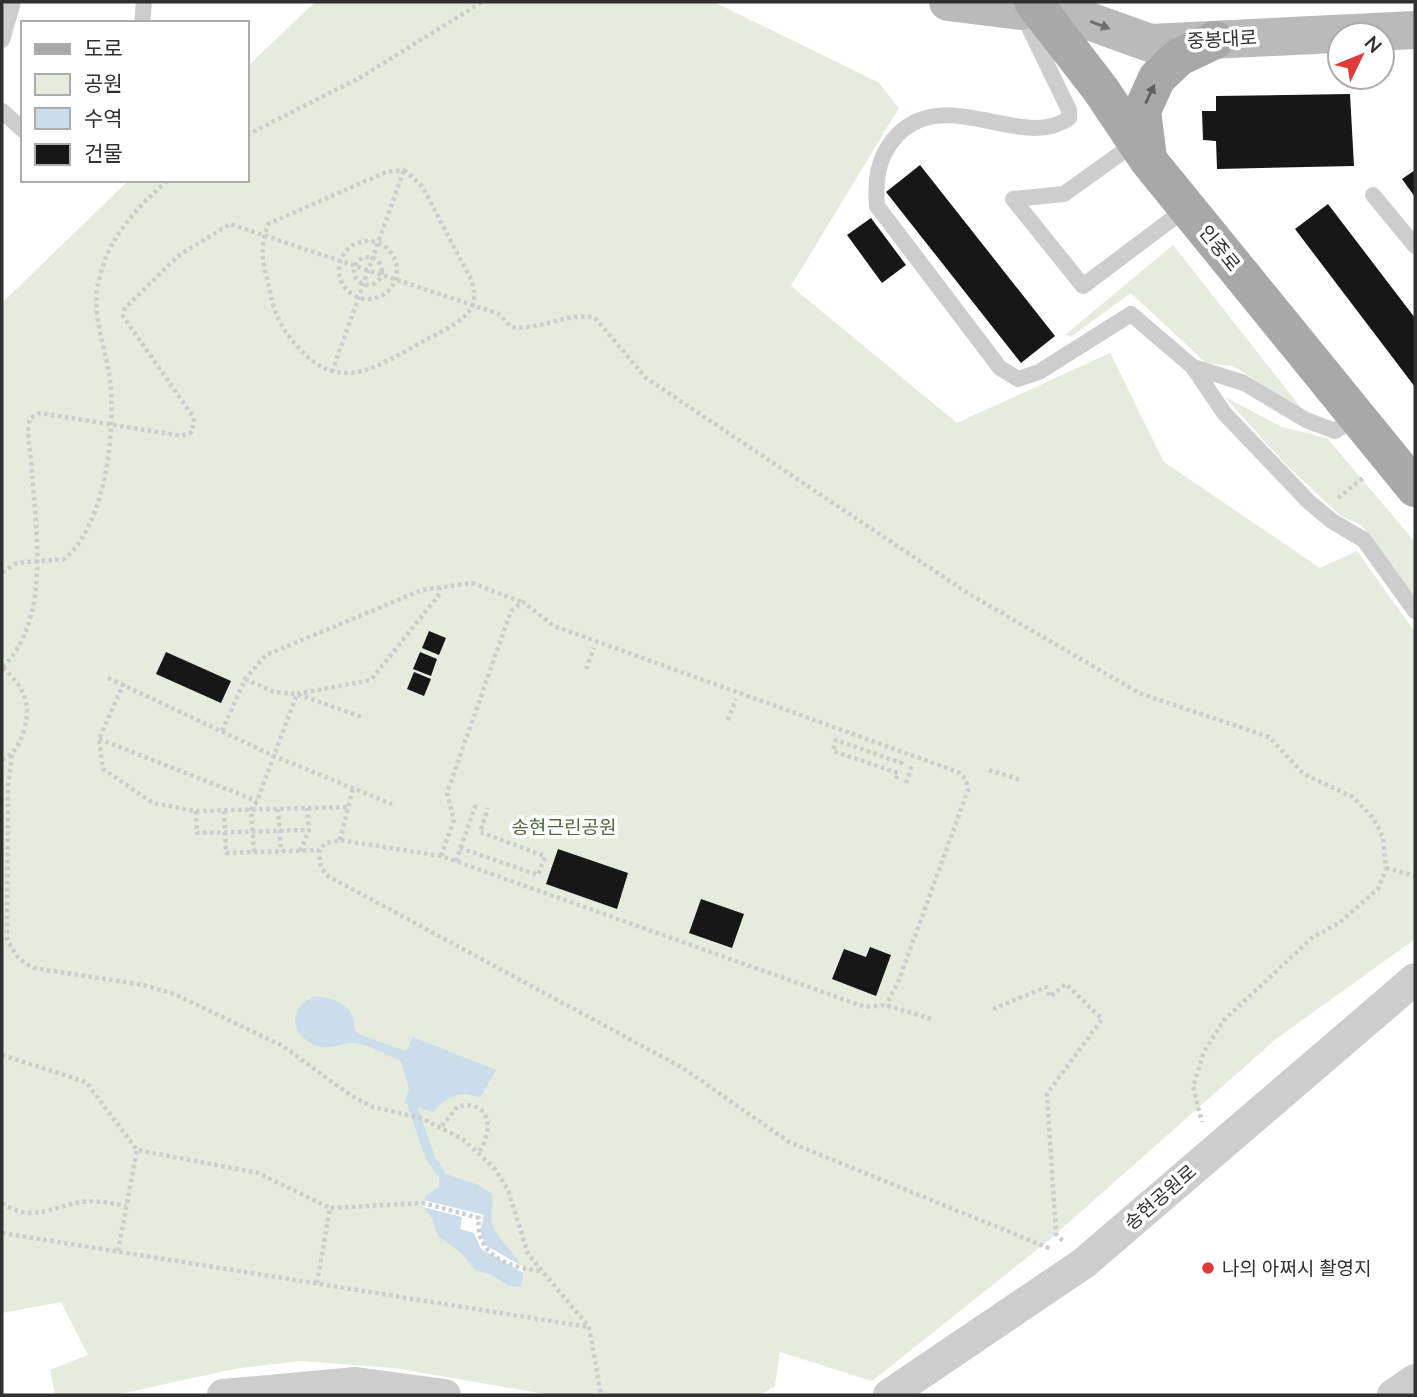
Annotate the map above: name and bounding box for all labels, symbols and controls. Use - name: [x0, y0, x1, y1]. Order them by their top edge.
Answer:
- one-way arrow: [1089, 20, 1110, 31]
- legend: [21, 21, 248, 182]
- north arrow: [1326, 21, 1396, 91]
- street label: 중봉대로: [1186, 25, 1257, 52]
- text: N: [1360, 31, 1387, 57]
- text: 도로: [84, 35, 123, 60]
- text: 공원: [84, 70, 123, 95]
- one-way arrow: [1144, 84, 1156, 104]
- text: 수역: [84, 105, 123, 130]
- text: 건물: [84, 140, 123, 165]
- street label: 인중로: [1195, 220, 1246, 275]
- park label: 송현근린공원: [512, 815, 616, 838]
- street label: 송현공원로: [1119, 1159, 1200, 1234]
- place label: 나의 아쩌시 촬영지: [1222, 1256, 1372, 1279]
- marker: 나의 아쩌시 촬영지: [1200, 1260, 1216, 1276]

